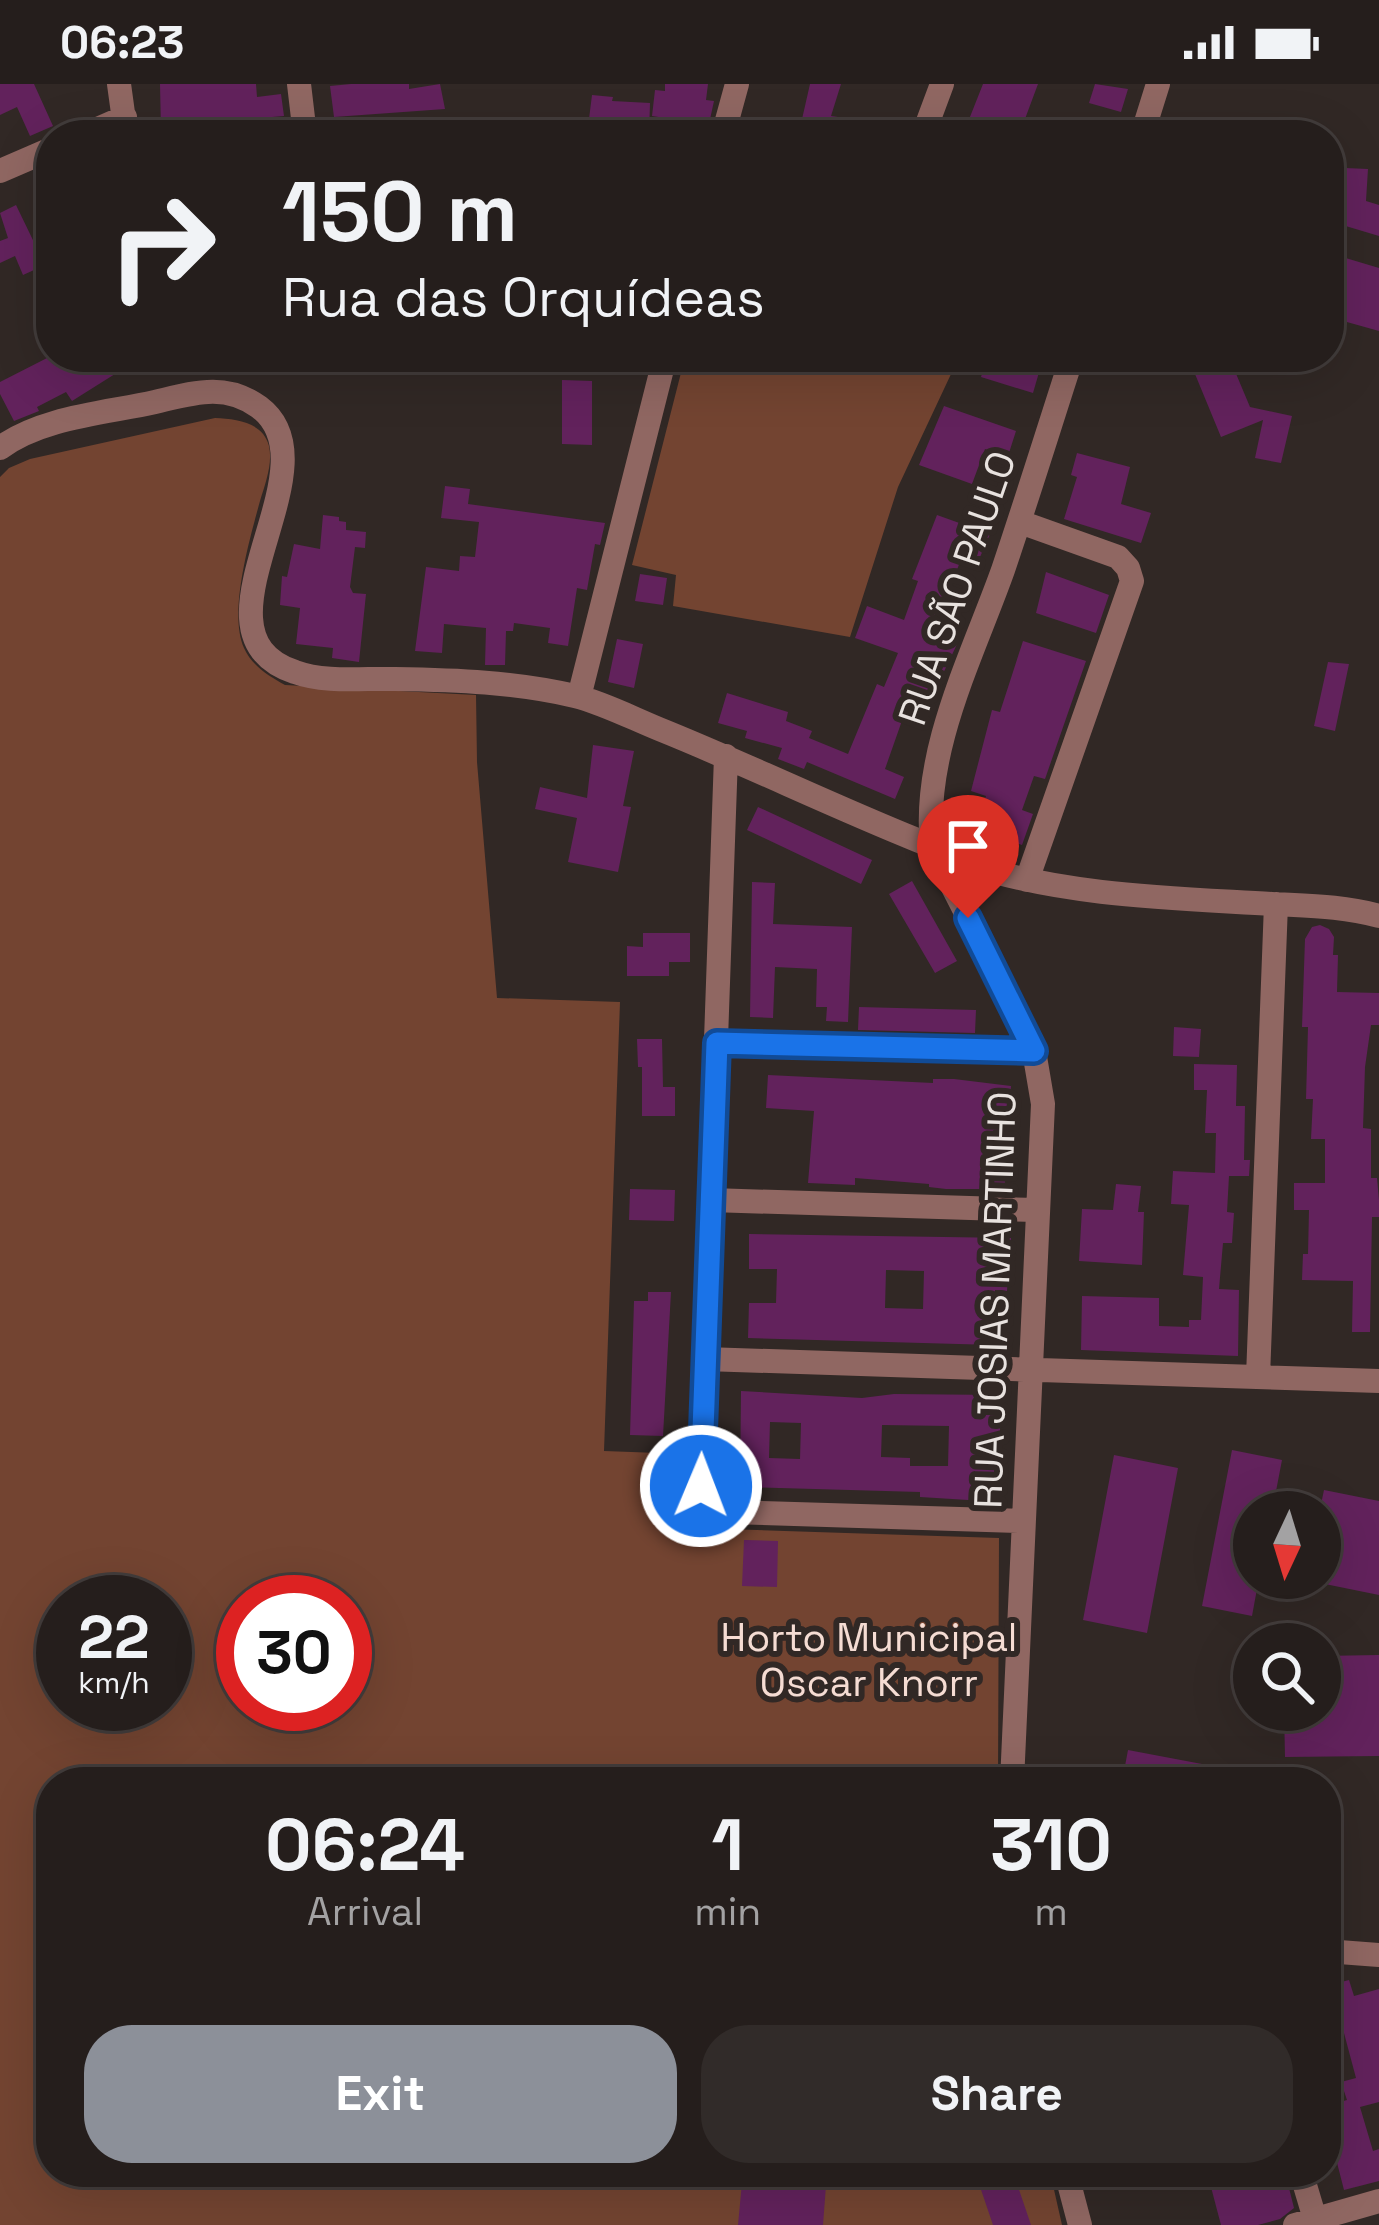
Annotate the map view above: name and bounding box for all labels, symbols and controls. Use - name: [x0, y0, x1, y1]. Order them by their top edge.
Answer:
- text: 06:23: [60, 14, 184, 71]
- text: 150 m: [282, 158, 518, 266]
- icon: right: [84, 168, 240, 324]
- text: Rua das Orquídeas: [282, 263, 765, 332]
- street label: RUA SÃO PAULO: [887, 445, 1027, 731]
- pin: [917, 795, 1019, 918]
- icon: arrive: [935, 813, 1001, 879]
- street label: RUA JOSIAS MARTINHO: [963, 1091, 1027, 1509]
- position arrow: [638, 1423, 764, 1549]
- north arrow: [1233, 1491, 1341, 1599]
- map controls: [1233, 1491, 1341, 1731]
- speed limit sign: 30: [216, 1575, 372, 1731]
- text: 22: [78, 1599, 150, 1676]
- park label: Horto Municipal Oscar Knorr: [721, 1613, 1017, 1707]
- button: search: [1233, 1623, 1341, 1731]
- text: km/h: [78, 1663, 150, 1702]
- text: 06:24: [265, 1799, 465, 1891]
- text: 1: [711, 1799, 744, 1891]
- text: 310: [990, 1799, 1112, 1891]
- text: Arrival: [307, 1887, 423, 1936]
- text: min: [694, 1887, 761, 1936]
- text: m: [1034, 1887, 1068, 1936]
- button: Exit: [84, 2025, 677, 2163]
- button: Share: [701, 2025, 1293, 2163]

